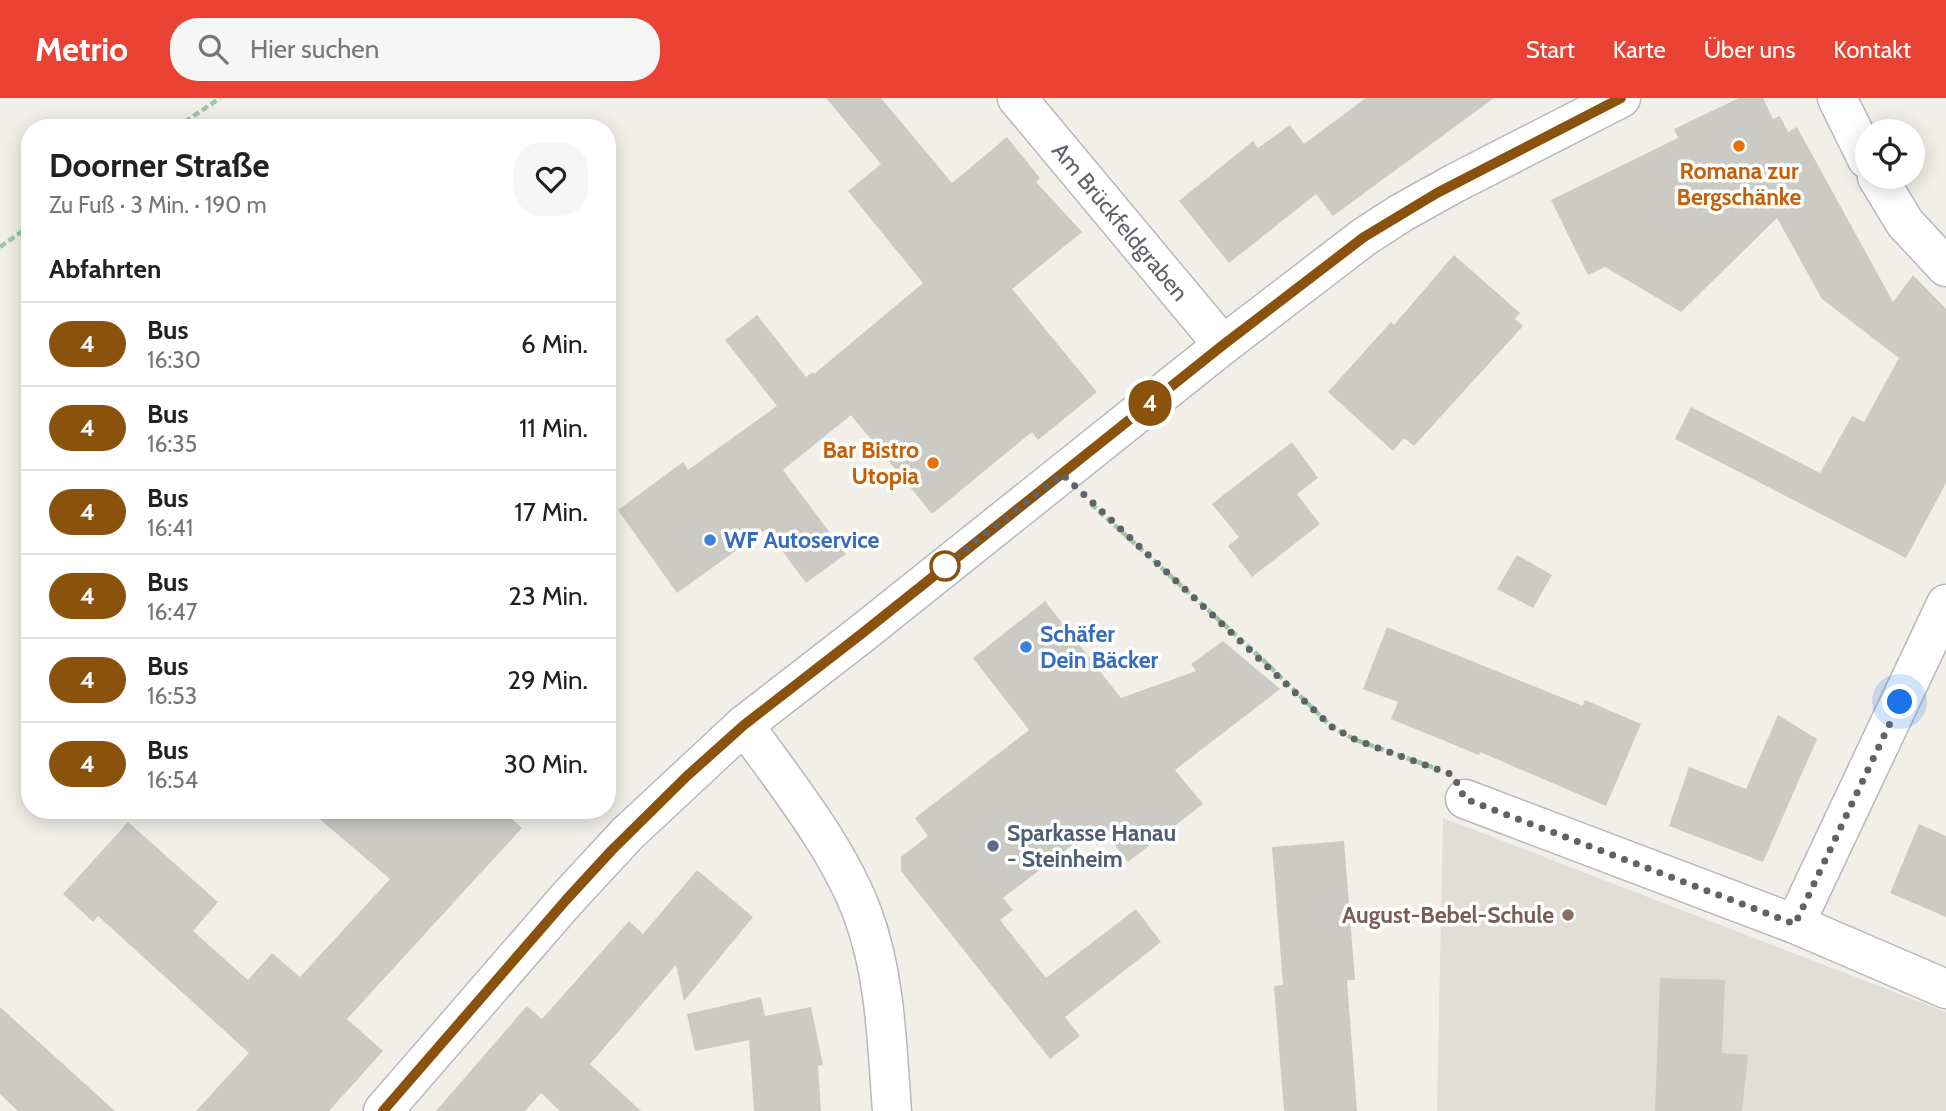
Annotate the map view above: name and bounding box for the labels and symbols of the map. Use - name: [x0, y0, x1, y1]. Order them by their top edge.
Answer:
- street label: Am Brückfeldgraben: [1046, 137, 1194, 306]
- marker: Romana zur Bergschänke: [1731, 138, 1747, 154]
- place label: Romana zur Bergschänke: [1677, 157, 1802, 211]
- line badge: 4: [1127, 380, 1173, 426]
- place label: Bar Bistro Utopia: [822, 436, 920, 490]
- marker: Bar Bistro Utopia: [925, 455, 941, 471]
- place label: WF Autoservice: [724, 526, 880, 554]
- marker: WF Autoservice: [702, 532, 718, 548]
- unlabelled marker: [930, 551, 960, 581]
- place label: Schäfer Dein Bäcker: [1040, 620, 1158, 674]
- marker: Schäfer Dein Bäcker: [1018, 639, 1034, 655]
- your location: [1882, 684, 1917, 719]
- place label: Sparkasse Hanau - Steinheim: [1007, 819, 1176, 873]
- marker: Sparkasse Hanau - Steinheim: [985, 838, 1001, 854]
- place label: August-Bebel-Schule: [1342, 901, 1554, 929]
- marker: August-Bebel-Schule: [1560, 907, 1576, 923]

